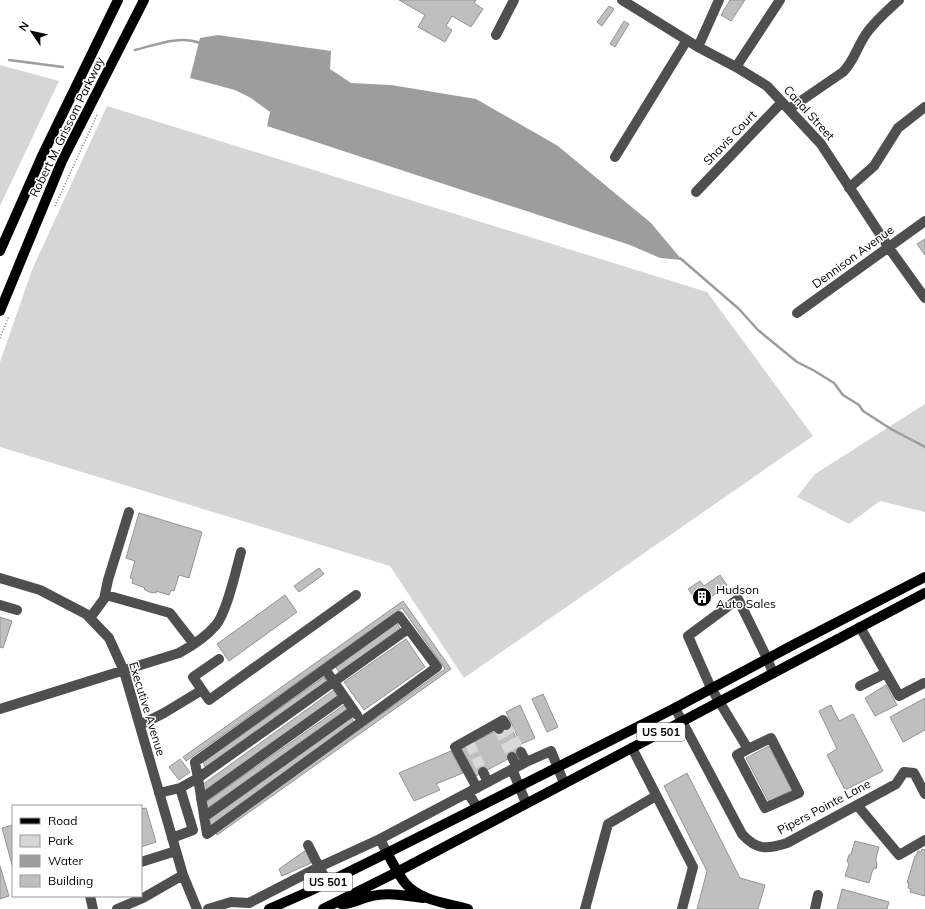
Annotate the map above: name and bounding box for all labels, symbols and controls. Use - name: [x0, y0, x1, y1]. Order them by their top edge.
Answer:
- north arrow: [12, 12, 52, 52]
- text: N: [16, 19, 32, 34]
- street label: Robert M. Grissom Parkway: [26, 54, 107, 199]
- street label: Canal Street: [781, 82, 838, 143]
- street label: Shavis Court: [700, 107, 759, 168]
- street label: Dennison Avenue: [809, 222, 896, 291]
- place label: Hudson Auto Sales: [716, 582, 776, 611]
- building icon: Hudson Auto Sales: [691, 586, 713, 608]
- street label: Executive Avenue: [126, 660, 169, 758]
- road number: US 501: [637, 723, 685, 741]
- street label: Pipers Pointe Lane: [775, 776, 873, 837]
- legend: [12, 805, 142, 897]
- text: Road: [48, 813, 77, 828]
- text: Park: [48, 833, 74, 848]
- text: Water: [48, 853, 84, 868]
- text: Building: [48, 873, 93, 888]
- road number: US 501: [304, 873, 352, 891]

